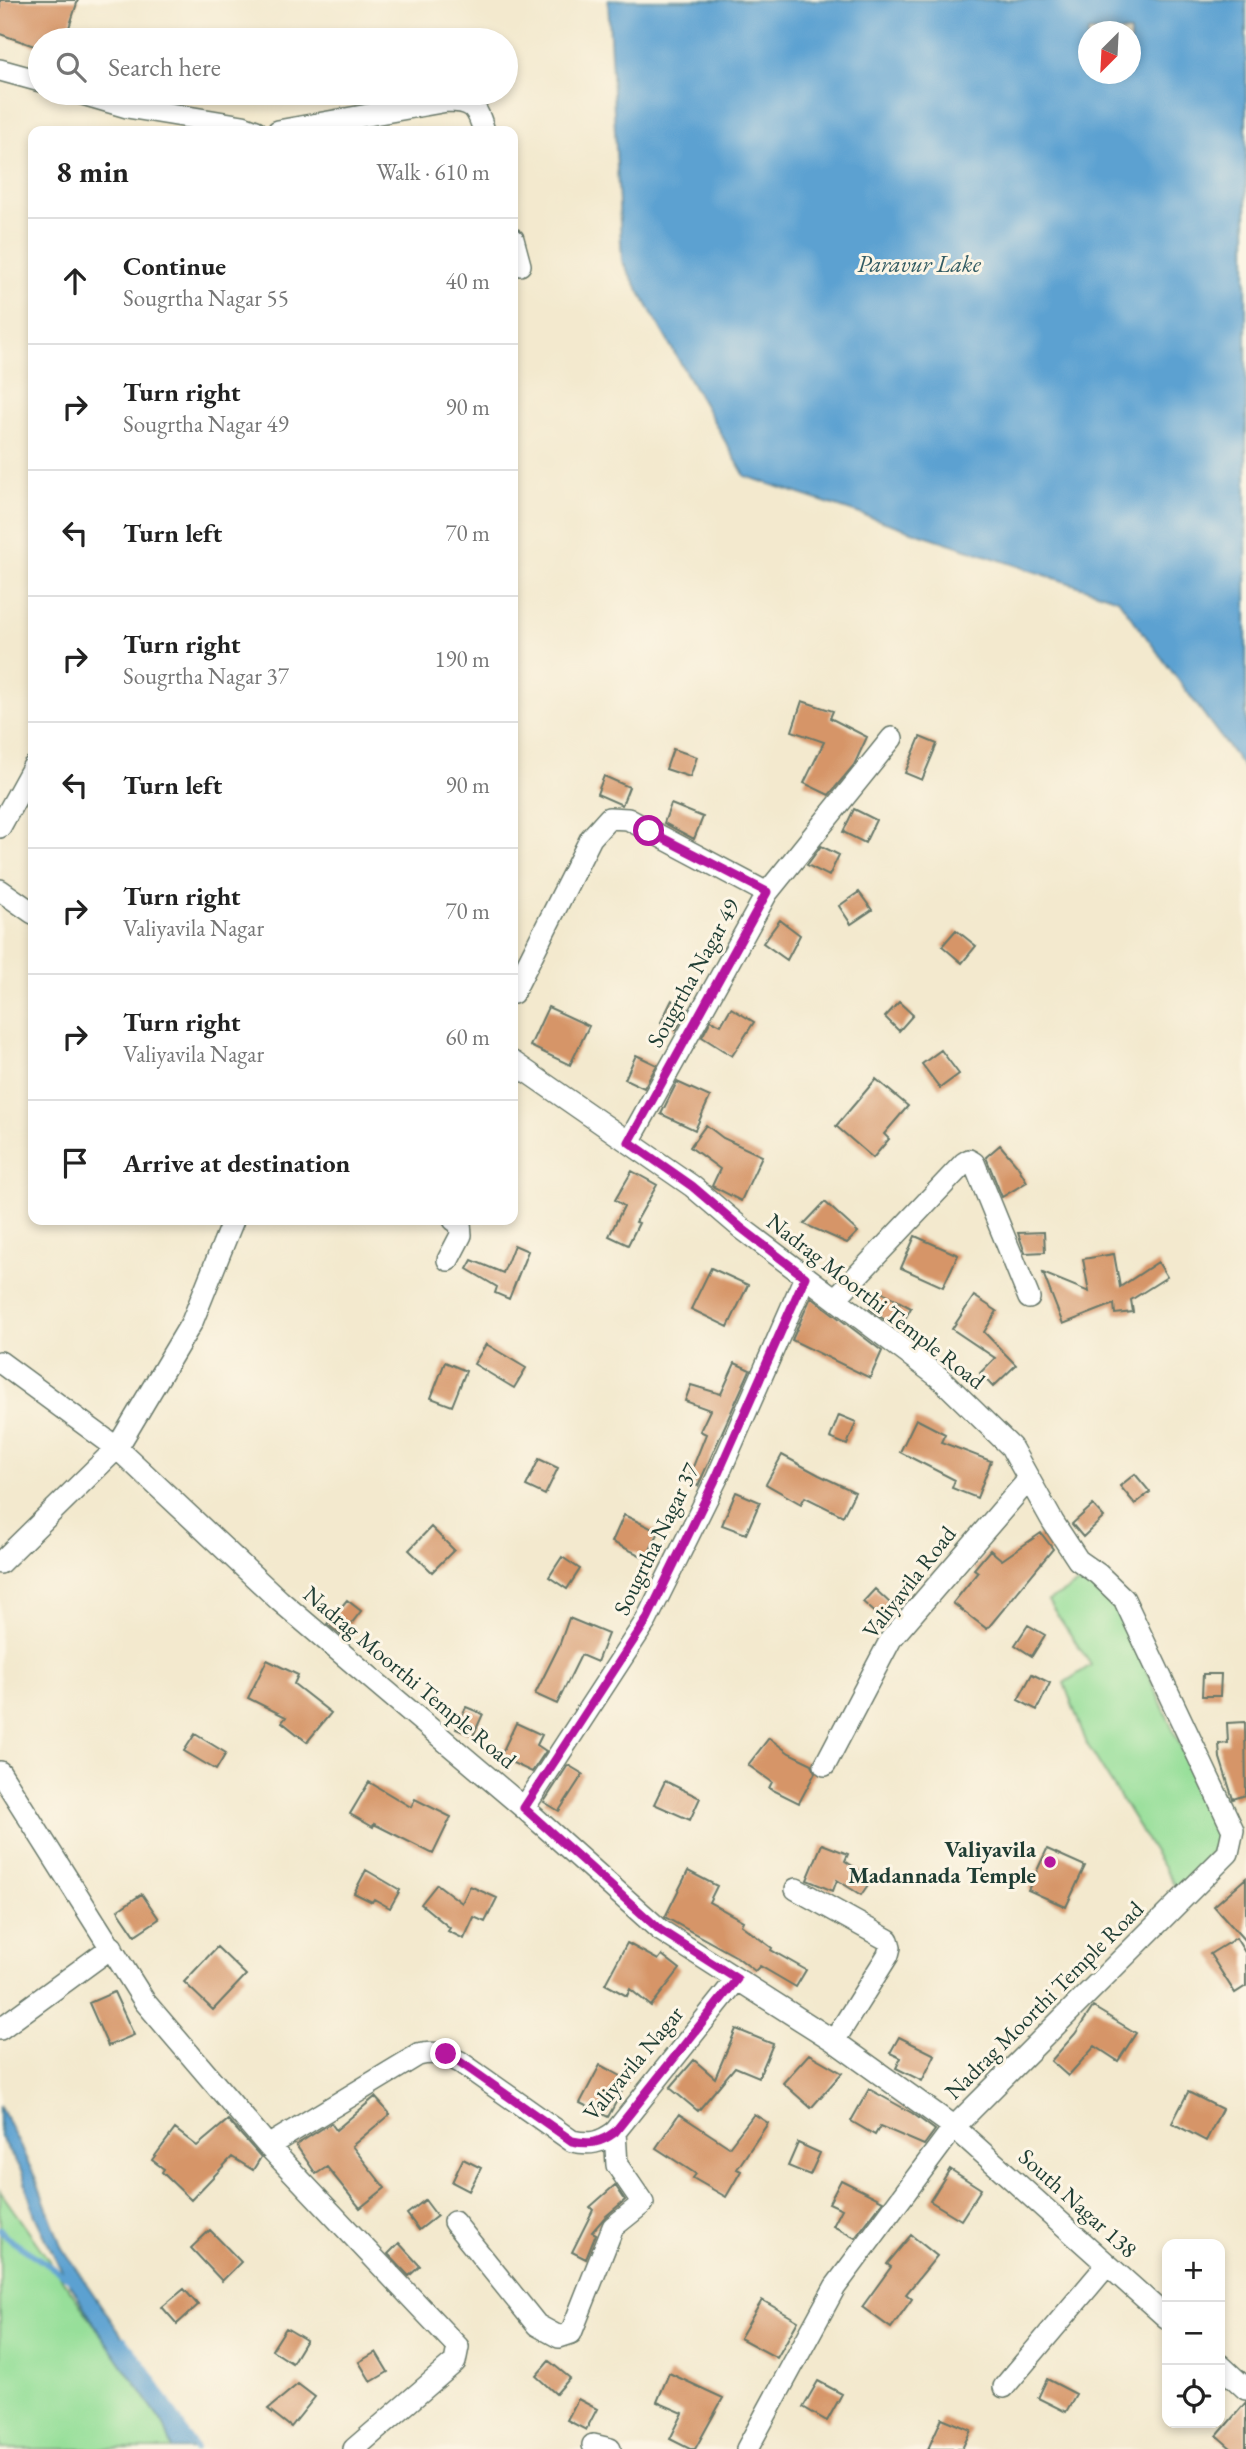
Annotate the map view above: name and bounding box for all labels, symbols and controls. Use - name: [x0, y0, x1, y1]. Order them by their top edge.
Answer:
- north arrow: [1078, 21, 1141, 84]
- search box: [28, 28, 518, 105]
- icon: search: [52, 48, 90, 86]
- text: Search here: [108, 50, 221, 84]
- text: 8 min: [56, 152, 129, 191]
- text: Walk · 610 m: [376, 157, 490, 187]
- water label: Paravur Lake: [857, 248, 982, 279]
- text: Continue: [123, 249, 226, 283]
- icon: ahead: [56, 262, 94, 300]
- text: 40 m: [445, 266, 490, 296]
- text: Sougrtha Nagar 55: [123, 283, 289, 313]
- text: Turn right: [123, 375, 241, 409]
- icon: right: [56, 388, 94, 426]
- text: 90 m: [445, 392, 490, 422]
- text: Sougrtha Nagar 49: [123, 409, 289, 439]
- icon: left: [56, 514, 94, 552]
- text: Turn left: [123, 516, 222, 550]
- text: 70 m: [445, 518, 490, 548]
- text: Turn right: [123, 627, 241, 661]
- icon: right: [56, 640, 94, 678]
- text: 190 m: [434, 644, 490, 674]
- text: Sougrtha Nagar 37: [123, 661, 289, 691]
- icon: left: [56, 766, 94, 804]
- text: Turn left: [123, 768, 222, 802]
- text: 90 m: [445, 770, 490, 800]
- route start: [633, 815, 664, 846]
- text: Turn right: [123, 879, 241, 913]
- icon: right: [56, 892, 94, 930]
- street label: Sougrtha Nagar 49: [640, 893, 746, 1053]
- text: 70 m: [445, 896, 490, 926]
- text: Valiyavila Nagar: [123, 913, 264, 943]
- text: Turn right: [123, 1005, 241, 1039]
- icon: right: [56, 1018, 94, 1056]
- text: 60 m: [445, 1022, 490, 1052]
- text: Valiyavila Nagar: [123, 1039, 264, 1069]
- icon: arrive: [56, 1144, 94, 1182]
- text: Arrive at destination: [123, 1146, 350, 1180]
- street label: Nadrag Moorthi Temple Road: [761, 1206, 992, 1396]
- street label: Sougrtha Nagar 37: [606, 1457, 706, 1620]
- street label: Valiyavila Road: [856, 1519, 963, 1644]
- street label: Nadrag Moorthi Temple Road: [297, 1579, 523, 1775]
- place label: Valiyavila Madannada Temple: [848, 1834, 1037, 1890]
- marker: Valiyavila Madannada Temple: [1042, 1854, 1058, 1870]
- street label: Nadrag Moorthi Temple Road: [938, 1894, 1150, 2106]
- street label: Valiyavila Nagar: [576, 1999, 690, 2127]
- route end: [430, 2038, 461, 2069]
- street label: South Nagar 138: [1012, 2142, 1144, 2264]
- map controls: [1162, 2239, 1225, 2428]
- button: +: [1162, 2239, 1225, 2302]
- button: −: [1162, 2302, 1225, 2365]
- button: locate: [1162, 2365, 1225, 2428]

